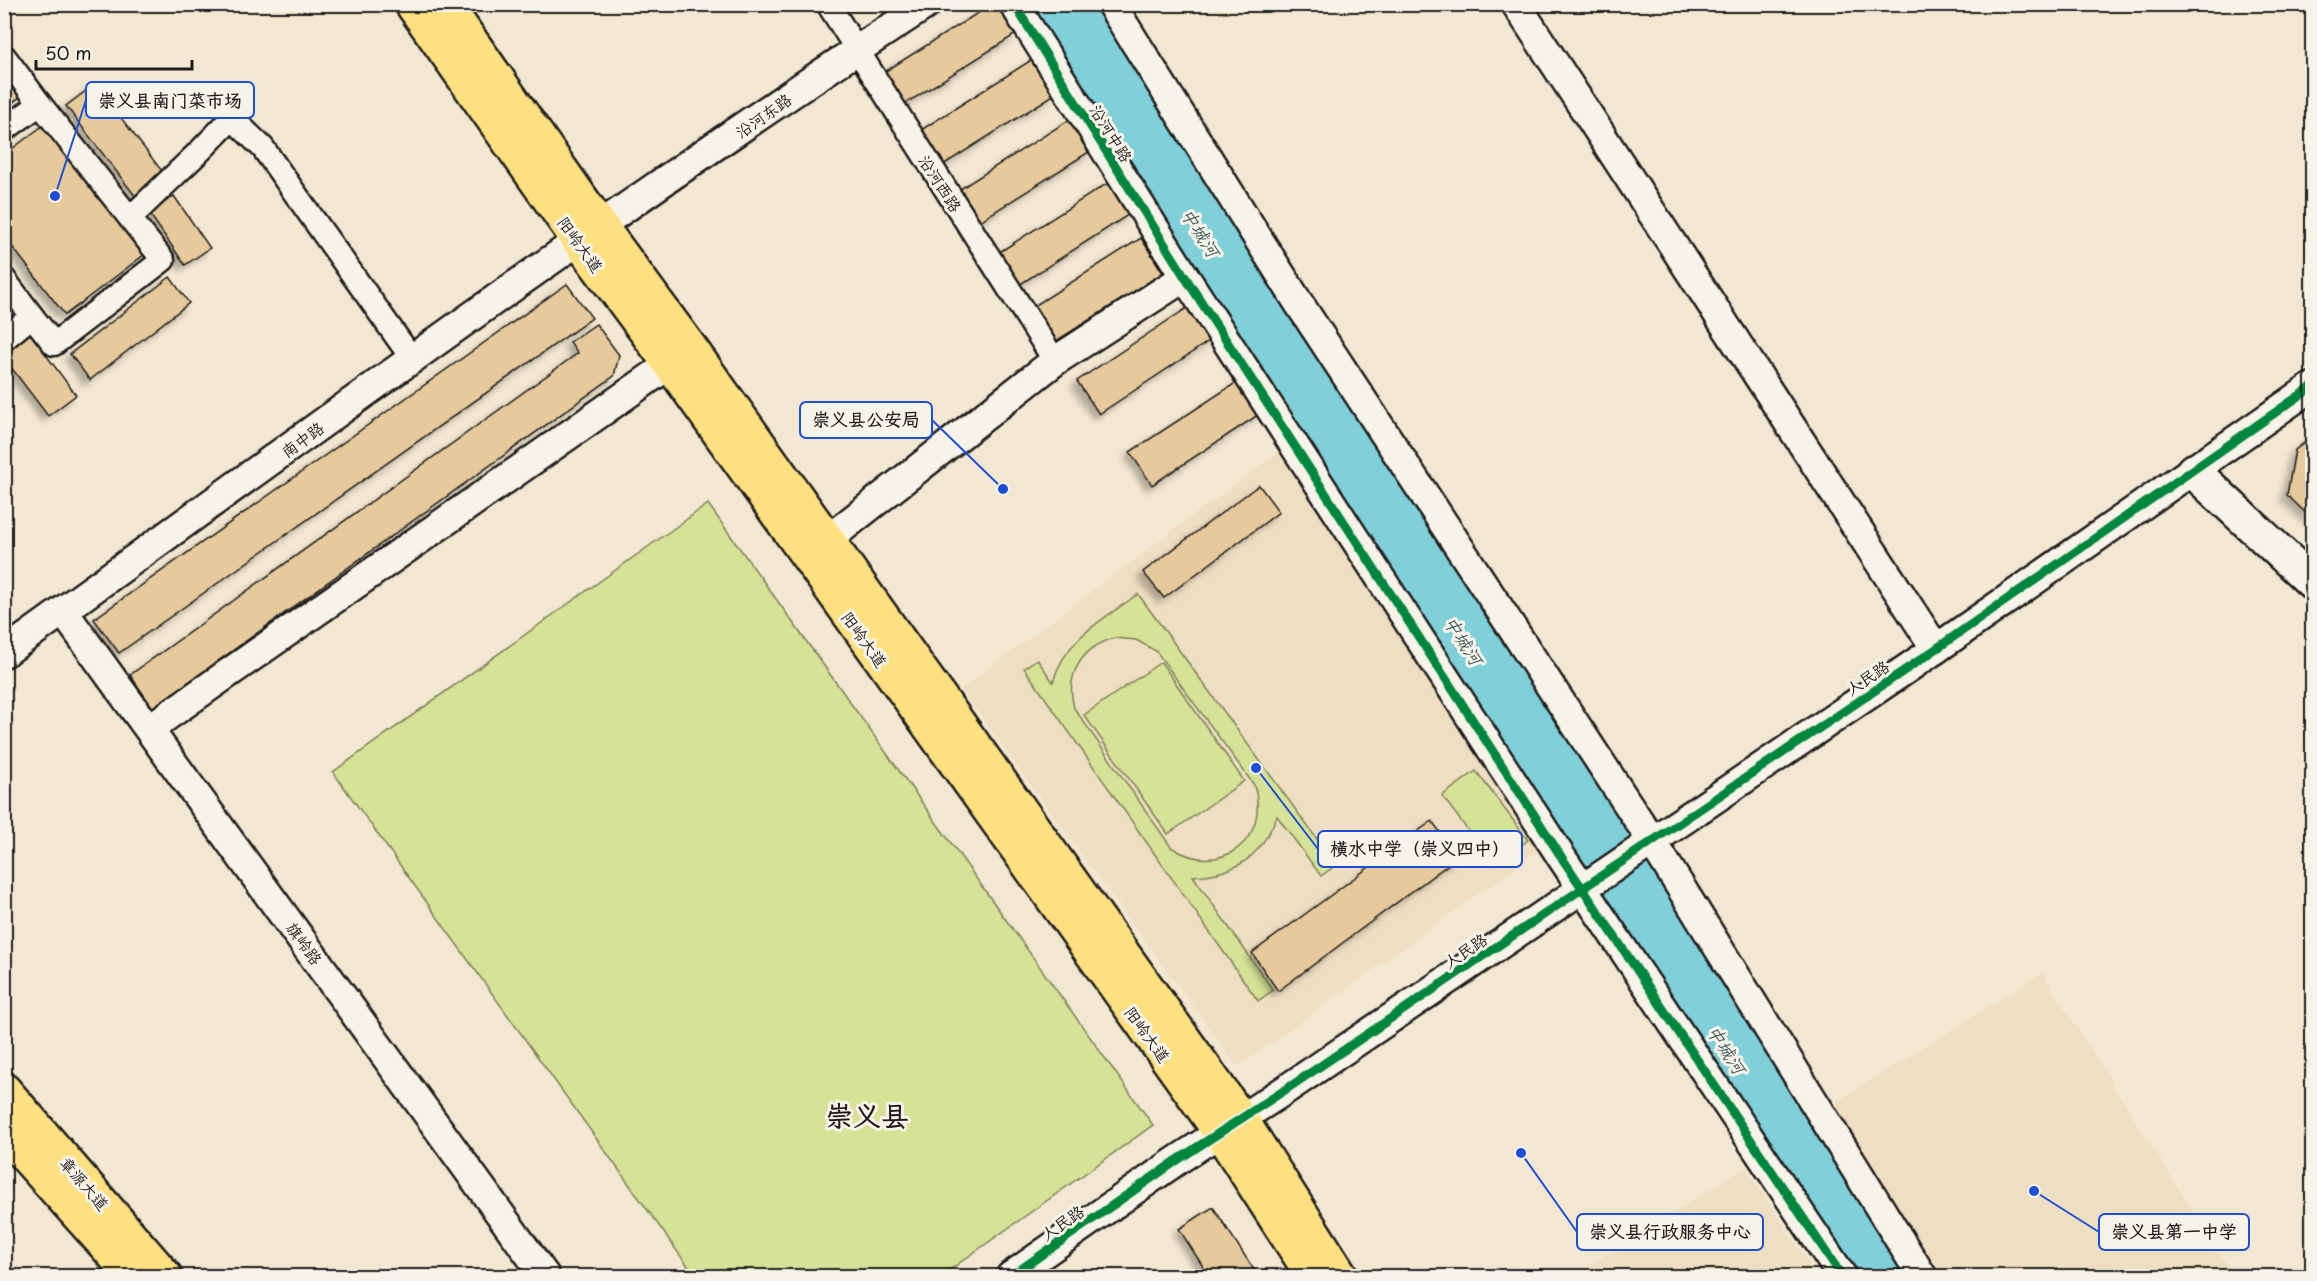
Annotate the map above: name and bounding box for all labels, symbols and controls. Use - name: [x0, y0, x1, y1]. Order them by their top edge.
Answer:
- scale bar: [36, 33, 192, 71]
- text: 50 m: [45, 39, 92, 66]
- callout: 崇义县南门菜市场: [86, 82, 254, 118]
- text: 崇义县南门菜市场: [98, 86, 242, 113]
- street label: 沿河东路: [730, 87, 796, 143]
- street label: 沿河中路: [1085, 99, 1139, 167]
- street label: 沿河西路: [914, 150, 968, 216]
- water label: 中城河: [1175, 202, 1229, 265]
- street label: 阳岭大道: [552, 211, 610, 277]
- callout: 崇义县公安局: [800, 402, 932, 438]
- text: 崇义县公安局: [812, 405, 920, 432]
- street label: 南中路: [276, 415, 328, 463]
- street label: 阳岭大道: [836, 606, 894, 672]
- water label: 中城河: [1438, 610, 1492, 673]
- street label: 人民路: [1840, 654, 1894, 700]
- callout: 横水中学（崇义四中）: [1318, 831, 1522, 867]
- text: 横水中学（崇义四中）: [1330, 834, 1510, 861]
- street label: 旗岭路: [281, 917, 329, 969]
- street label: 人民路: [1438, 927, 1492, 973]
- street label: 阳岭大道: [1119, 1001, 1177, 1067]
- water label: 中城河: [1701, 1019, 1755, 1082]
- district label: 崇义县: [825, 1093, 909, 1136]
- street label: 章源大道: [55, 1151, 115, 1215]
- street label: 人民路: [1035, 1198, 1089, 1246]
- callout: 崇义县行政服务中心: [1577, 1214, 1763, 1250]
- callout: 崇义县第一中学: [2099, 1214, 2249, 1250]
- text: 崇义县行政服务中心: [1589, 1217, 1751, 1244]
- text: 崇义县第一中学: [2111, 1217, 2237, 1244]

